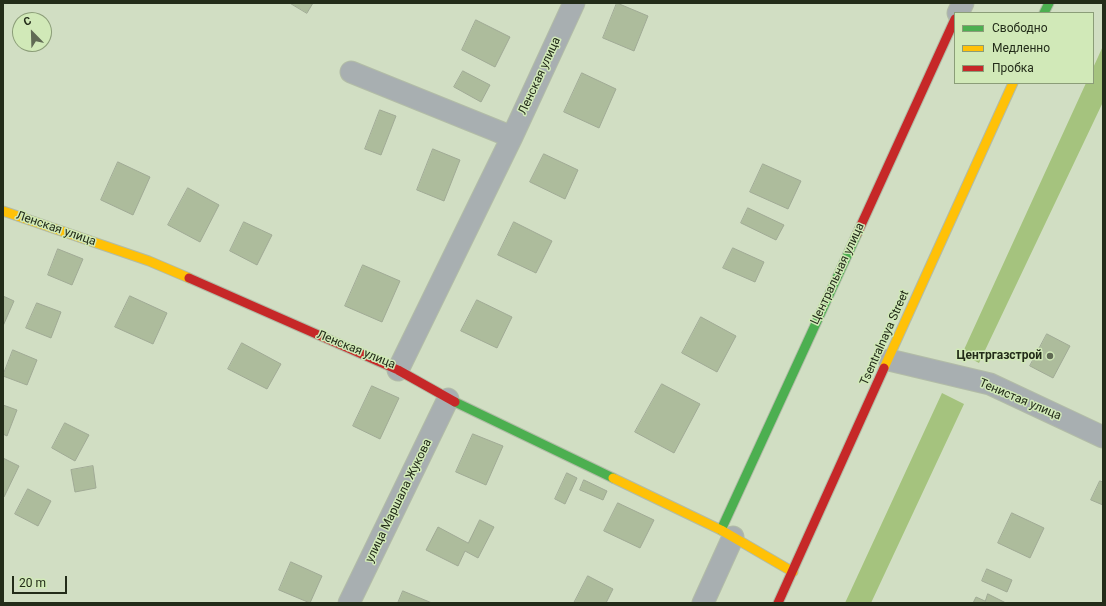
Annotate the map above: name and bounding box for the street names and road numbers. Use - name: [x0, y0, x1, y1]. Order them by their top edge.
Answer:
- street label: Ленская улица: [516, 35, 564, 117]
- street label: Ленская улица: [14, 209, 98, 249]
- street label: Центральная улица: [808, 221, 868, 327]
- street label: Tsentralnaya Street: [858, 288, 912, 388]
- street label: Ленская улица: [315, 328, 397, 372]
- street label: Тенистая улица: [977, 376, 1063, 424]
- street label: улица Маршала Жукова: [363, 437, 435, 565]

